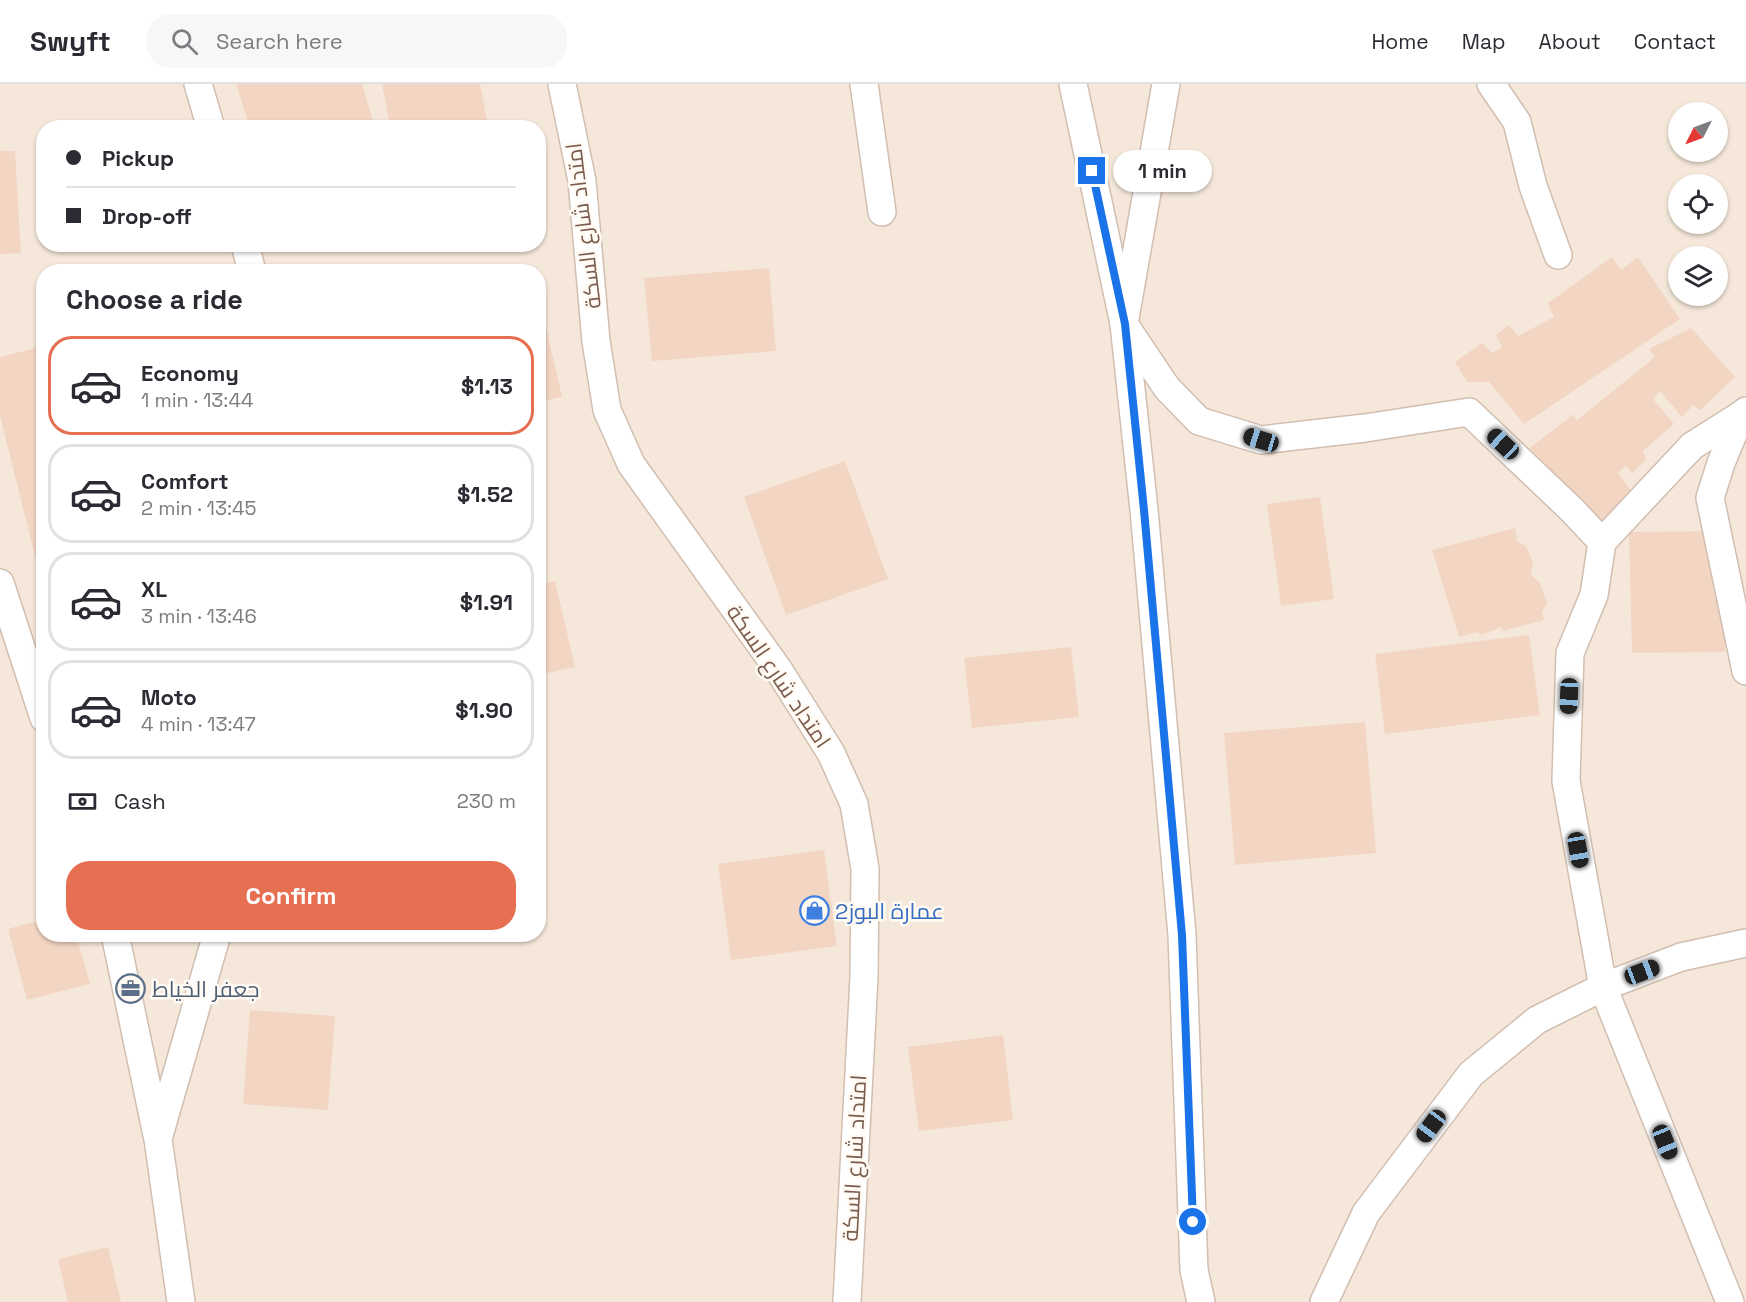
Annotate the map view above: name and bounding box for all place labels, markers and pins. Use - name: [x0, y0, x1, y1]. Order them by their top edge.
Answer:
- shop icon: عمارة البوز2: [798, 895, 830, 927]
- place label: عمارة البوز2: [835, 897, 944, 925]
- office icon: جعفر الخياط: [115, 973, 147, 1005]
- place label: جعفر الخياط: [152, 975, 260, 1003]

